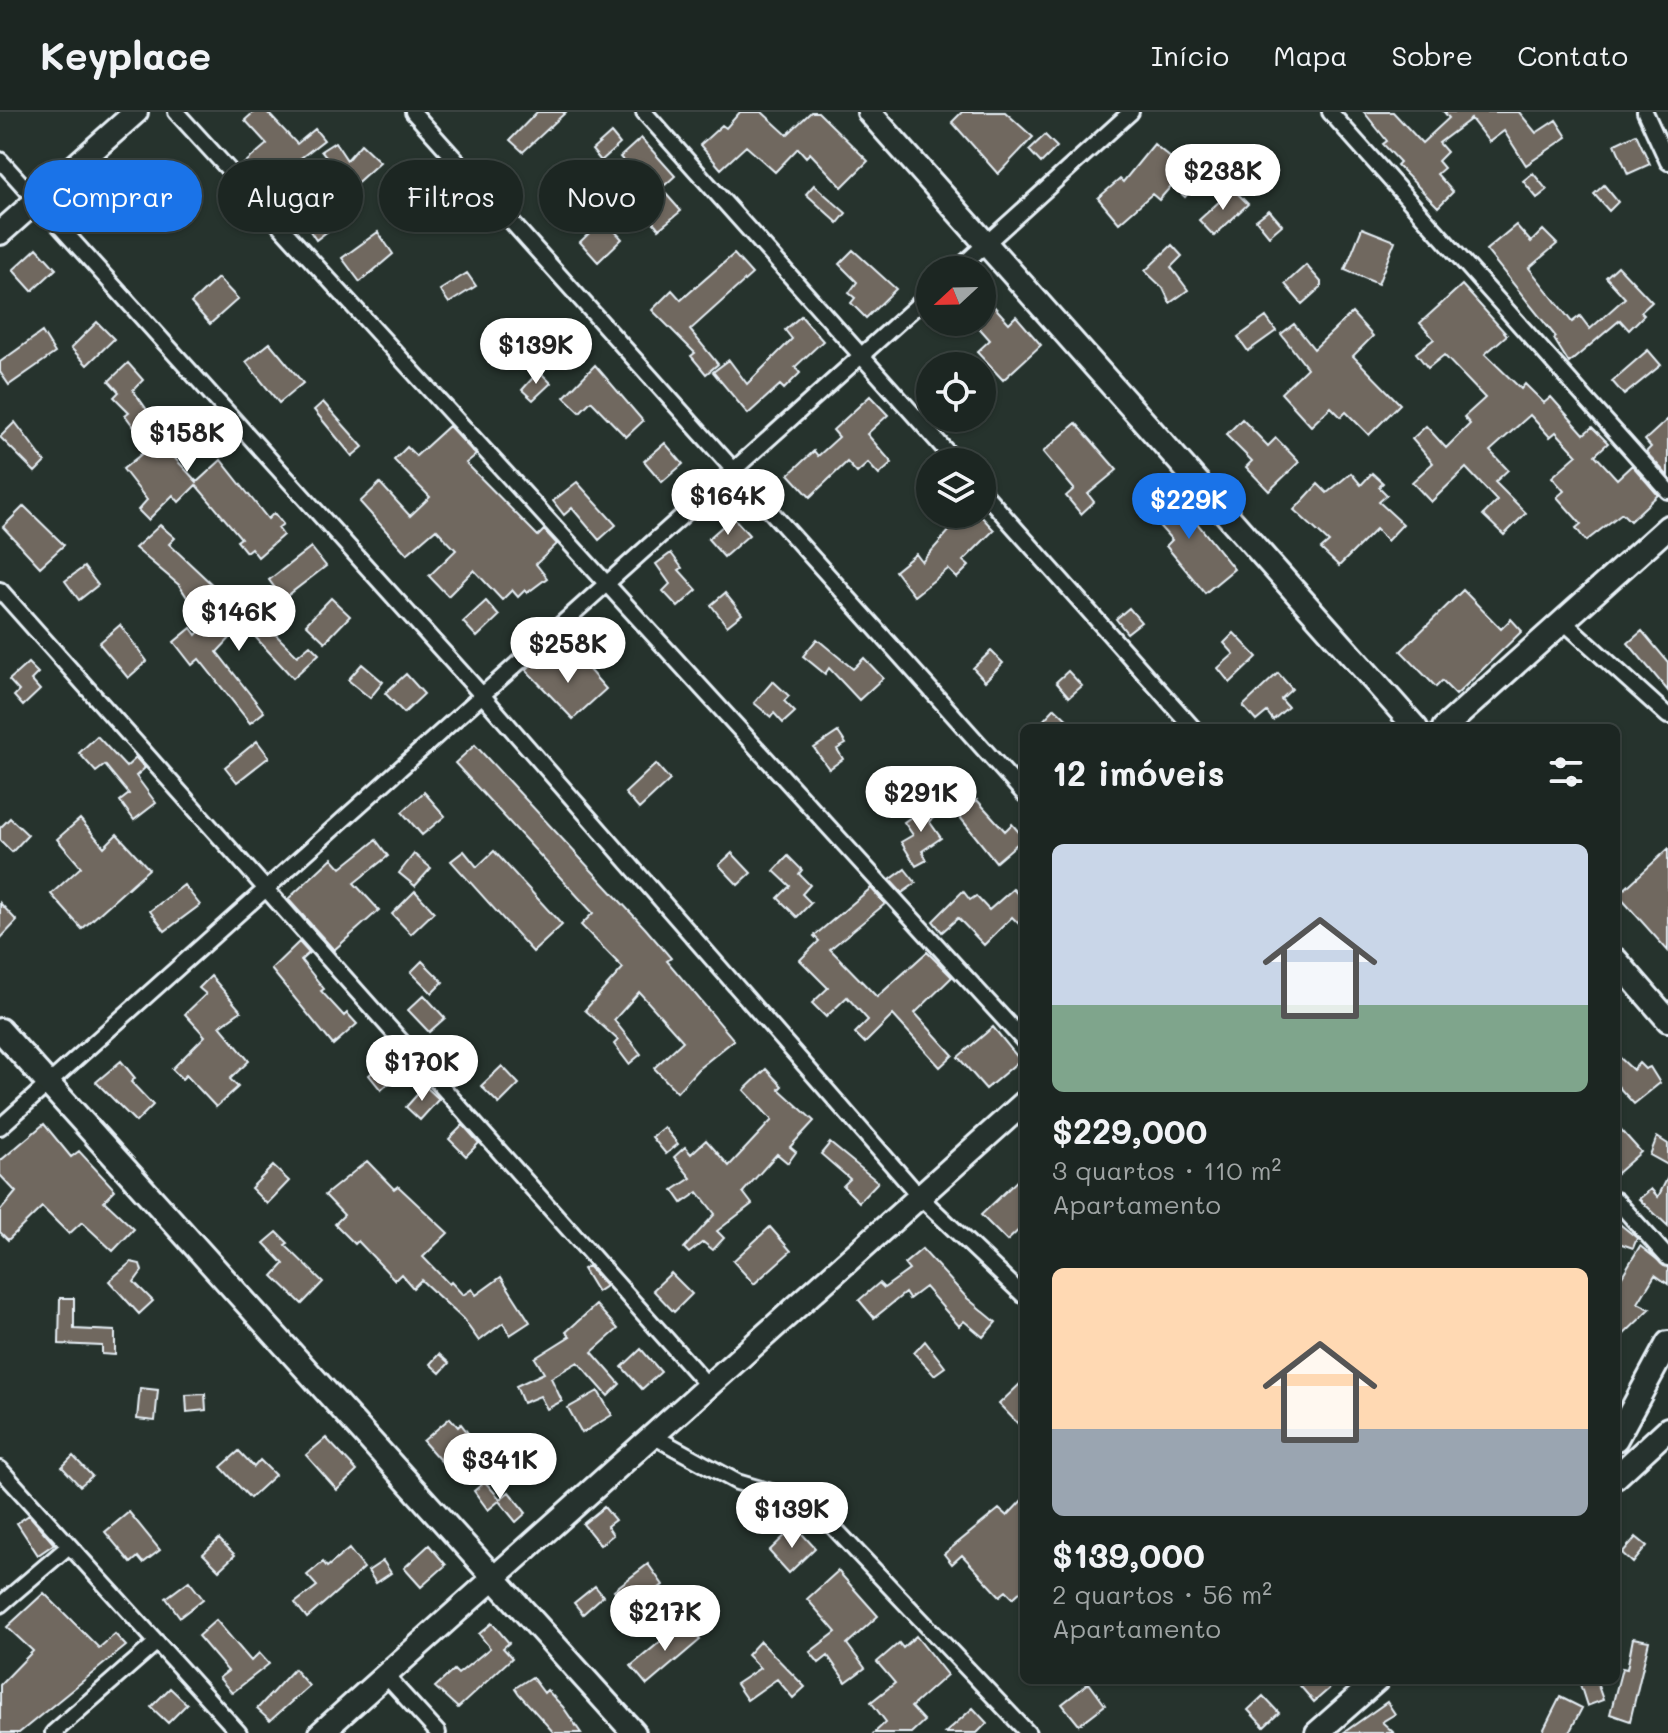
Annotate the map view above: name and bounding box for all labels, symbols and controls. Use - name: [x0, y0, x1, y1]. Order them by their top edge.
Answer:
- text: Keyplace: [40, 30, 211, 80]
- text: Início: [1151, 37, 1229, 73]
- text: Mapa: [1273, 37, 1348, 73]
- text: Sobre: [1392, 37, 1473, 73]
- text: Contato: [1517, 37, 1628, 73]
- pin: $238K: [1167, 144, 1279, 212]
- text: $238K: [1183, 153, 1263, 187]
- chip: Comprar: [24, 160, 202, 232]
- chip: Alugar: [218, 160, 363, 232]
- chip: Filtros: [379, 160, 523, 232]
- chip: Novo: [539, 160, 664, 232]
- north arrow: [916, 256, 996, 336]
- map controls: [916, 256, 996, 528]
- pin: $139K: [480, 318, 592, 386]
- text: $139K: [498, 327, 574, 361]
- button: locate: [916, 352, 996, 432]
- pin: $158K: [131, 406, 243, 474]
- text: $158K: [149, 415, 225, 449]
- button: layers: [916, 448, 996, 528]
- pin: $164K: [672, 469, 784, 537]
- pin: $229K: [1133, 473, 1245, 541]
- text: $164K: [690, 478, 766, 512]
- text: $229K: [1150, 482, 1228, 516]
- pin: $146K: [183, 585, 295, 653]
- text: $146K: [201, 594, 277, 628]
- pin: $258K: [512, 617, 624, 685]
- text: $258K: [528, 626, 608, 660]
- text: 12 imóveis: [1052, 750, 1225, 795]
- icon: filters: [1544, 750, 1588, 794]
- pin: $291K: [865, 766, 977, 834]
- text: $291K: [884, 775, 958, 809]
- icon: home: [1248, 896, 1392, 1040]
- pin: $170K: [366, 1035, 478, 1103]
- text: $170K: [384, 1044, 460, 1078]
- text: $229,000: [1052, 1108, 1207, 1153]
- text: 3 quartos · 110 m²: [1052, 1153, 1281, 1187]
- text: Apartamento: [1052, 1187, 1221, 1221]
- icon: home: [1248, 1320, 1392, 1464]
- pin: $341K: [444, 1433, 556, 1501]
- text: $341K: [462, 1442, 538, 1476]
- pin: $139K: [736, 1482, 848, 1550]
- text: $139K: [754, 1491, 830, 1525]
- text: $139,000: [1052, 1532, 1205, 1577]
- text: 2 quartos · 56 m²: [1052, 1577, 1272, 1611]
- pin: $217K: [609, 1585, 721, 1653]
- text: $217K: [628, 1594, 702, 1628]
- text: Apartamento: [1052, 1611, 1221, 1645]

